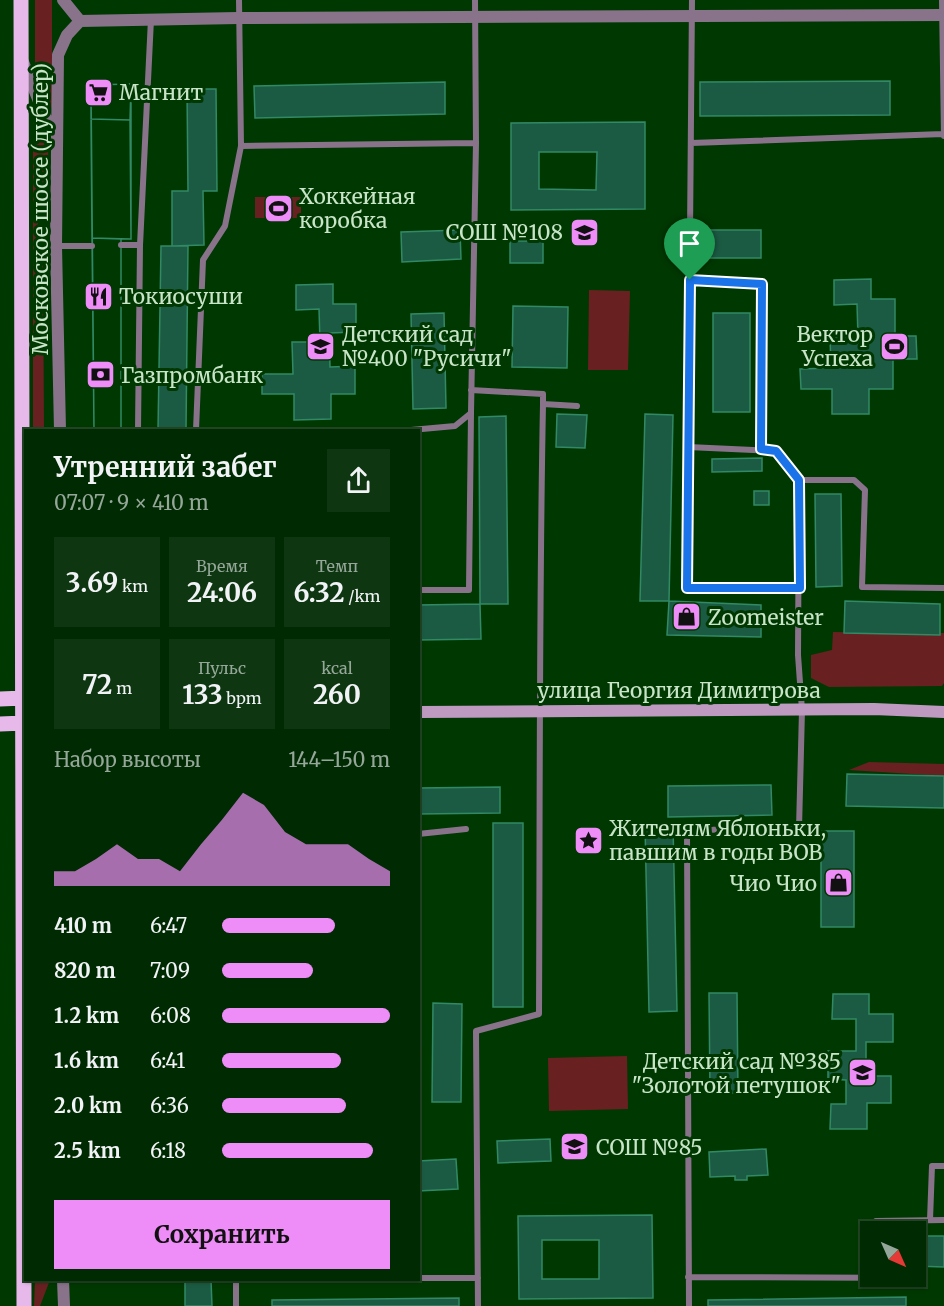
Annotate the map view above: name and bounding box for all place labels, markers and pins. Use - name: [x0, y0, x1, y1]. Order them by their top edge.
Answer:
- supermarket icon: Магнит: [82, 76, 114, 108]
- place label: Магнит: [119, 79, 204, 106]
- place label: Хоккейная коробка: [299, 183, 416, 234]
- sports icon: Хоккейная коробка: [262, 192, 294, 224]
- school or university icon: СОШ №108: [568, 216, 600, 248]
- pin: [664, 218, 715, 280]
- place label: СОШ №108: [446, 219, 563, 246]
- restaurant icon: Токиосуши: [82, 280, 114, 312]
- place label: Токиосуши: [119, 283, 243, 310]
- place label: Детский сад №400 "Русичи": [342, 321, 512, 372]
- place label: Вектор Успеха: [796, 321, 873, 372]
- school or university icon: Детский сад №400 "Русичи": [305, 330, 337, 362]
- sports icon: Вектор Успеха: [878, 330, 910, 362]
- bank icon: Газпромбанк: [84, 359, 116, 391]
- place label: Газпромбанк: [121, 362, 263, 389]
- shop icon: Zoomeister: [671, 601, 703, 633]
- place label: Zoomeister: [708, 604, 824, 631]
- place label: Жителям Яблоньки, павшим в годы ВОВ: [609, 815, 826, 866]
- place icon: Жителям Яблоньки, павшим в годы ВОВ: [572, 824, 604, 856]
- shop icon: Чио Чио: [822, 867, 854, 899]
- place label: Чио Чио: [730, 870, 817, 897]
- place label: Детский сад №385 "Золотой петушок": [632, 1048, 841, 1099]
- school or university icon: Детский сад №385 "Золотой петушок": [846, 1057, 878, 1089]
- school or university icon: СОШ №85: [559, 1131, 591, 1163]
- place label: СОШ №85: [596, 1134, 703, 1161]

